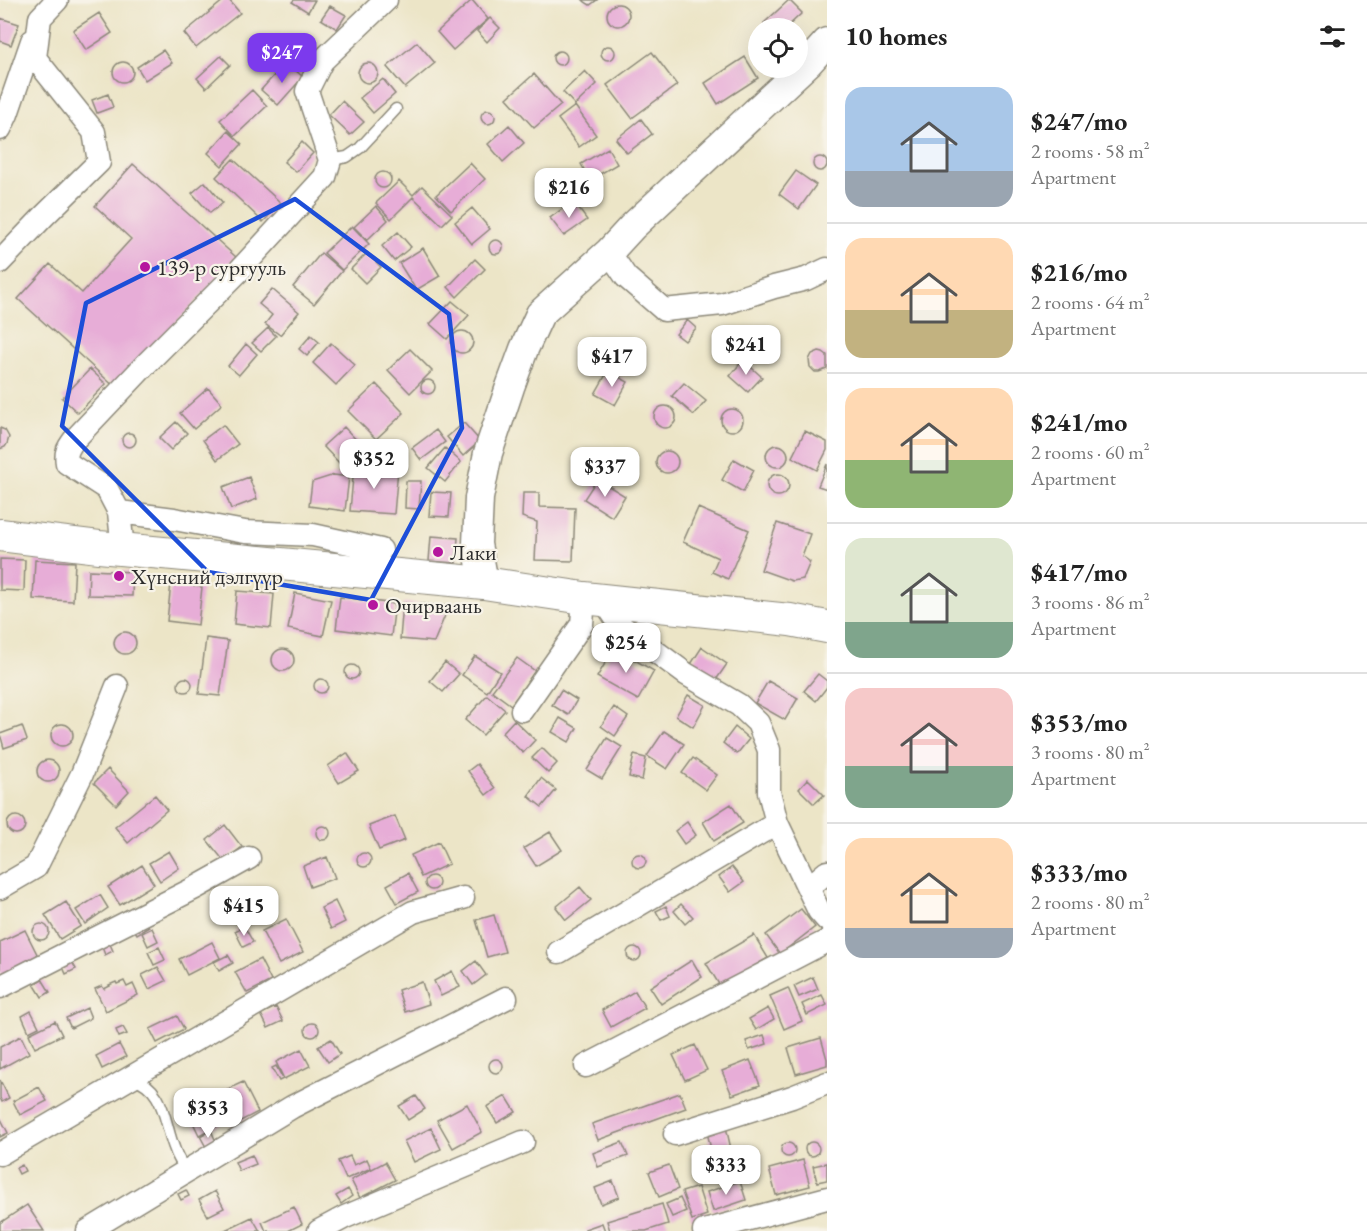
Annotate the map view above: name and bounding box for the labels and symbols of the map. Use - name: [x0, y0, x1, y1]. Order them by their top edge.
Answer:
- pin: $247: [246, 33, 318, 84]
- pin: $216: [533, 168, 605, 219]
- place label: 139-р сургууль: [157, 253, 286, 282]
- marker: 139-р сургууль: [138, 260, 152, 274]
- pin: $241: [710, 325, 782, 376]
- pin: $417: [576, 337, 648, 388]
- pin: $352: [338, 439, 410, 490]
- pin: $337: [569, 447, 641, 498]
- place label: Лаки: [450, 538, 497, 567]
- marker: Лаки: [431, 545, 445, 559]
- place label: Хүнсний дэлгүүр: [130, 562, 283, 591]
- marker: Хүнсний дэлгүүр: [112, 569, 126, 583]
- place label: Очирваань: [385, 591, 482, 620]
- marker: Очирваань: [366, 598, 380, 612]
- pin: $254: [590, 623, 662, 674]
- pin: $415: [208, 886, 280, 937]
- pin: $353: [172, 1088, 244, 1139]
- pin: $333: [690, 1145, 762, 1196]

